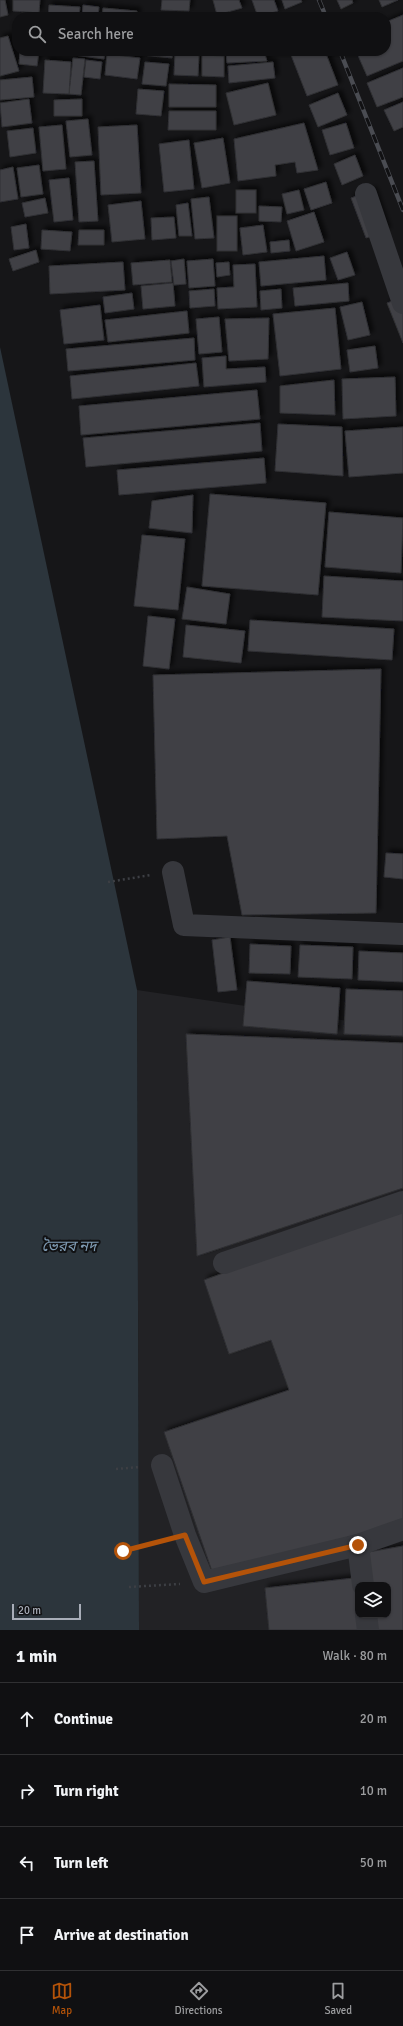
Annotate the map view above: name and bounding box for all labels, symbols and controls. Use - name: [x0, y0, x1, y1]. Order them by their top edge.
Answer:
- search box: [12, 12, 391, 56]
- icon: search: [26, 23, 48, 45]
- text: Search here: [58, 25, 134, 43]
- water label: ভৈরব নদ: [42, 1237, 99, 1255]
- route end: [349, 1536, 367, 1554]
- route start: [114, 1542, 132, 1560]
- map controls: [355, 1582, 391, 1618]
- button: layers: [355, 1582, 391, 1618]
- scale bar: [12, 1602, 81, 1621]
- text: 20 m: [18, 1604, 41, 1617]
- text: 1 min: [16, 1646, 57, 1667]
- text: Walk · 80 m: [323, 1648, 387, 1664]
- icon: ahead: [16, 1708, 38, 1730]
- text: Continue: [54, 1710, 113, 1728]
- text: 20 m: [360, 1711, 387, 1727]
- icon: right: [16, 1780, 38, 1802]
- text: Turn right: [54, 1782, 119, 1800]
- text: 10 m: [360, 1783, 387, 1799]
- icon: left: [16, 1852, 38, 1874]
- text: Turn left: [54, 1854, 108, 1872]
- text: 50 m: [360, 1855, 387, 1871]
- icon: arrive: [16, 1924, 38, 1946]
- text: Arrive at destination: [54, 1926, 189, 1944]
- tab: Map: [51, 1980, 73, 2017]
- tab: Directions: [175, 1980, 223, 2017]
- tab: Saved: [324, 1980, 352, 2017]

